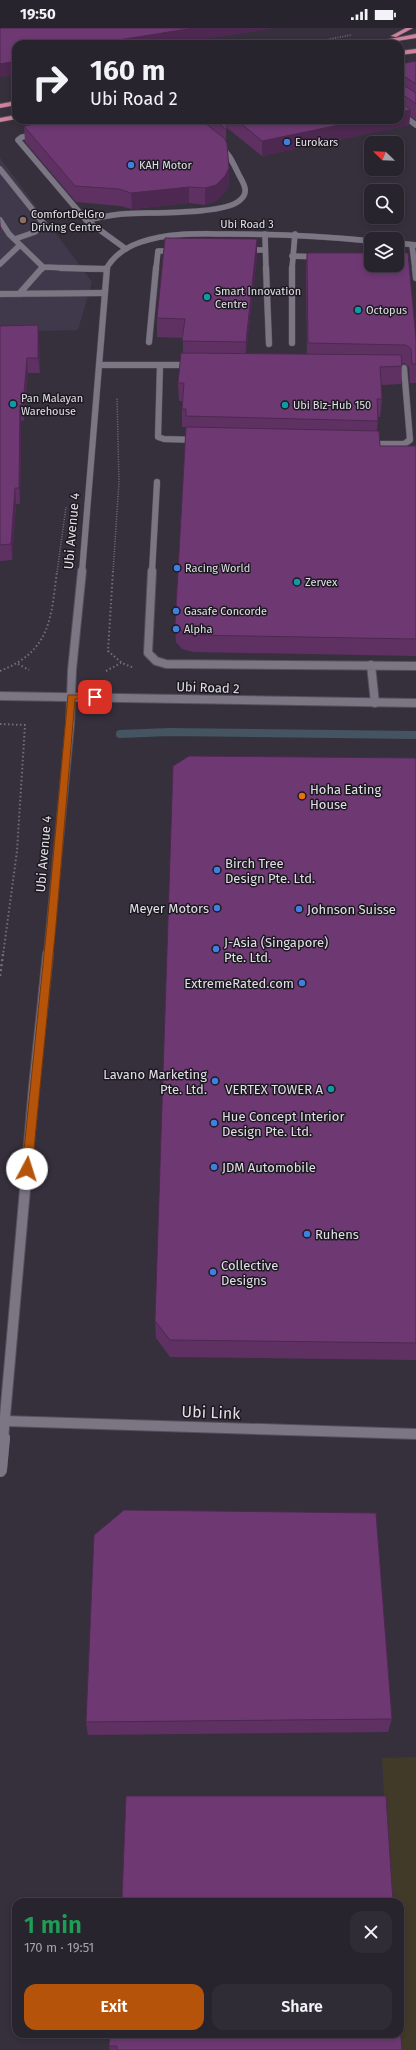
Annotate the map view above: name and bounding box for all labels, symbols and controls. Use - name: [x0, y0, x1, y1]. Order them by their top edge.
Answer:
- text: 19:50: [20, 5, 56, 23]
- text: 160 m: [90, 54, 165, 87]
- icon: right: [24, 56, 76, 108]
- text: Ubi Road 2: [90, 88, 178, 110]
- place label: Eurokars: [295, 136, 338, 149]
- north arrow: [364, 136, 404, 176]
- map controls: [364, 136, 404, 272]
- marker: Eurokars: [282, 137, 292, 147]
- place label: KAH Motor: [139, 159, 192, 172]
- marker: KAH Motor: [126, 160, 136, 170]
- button: search: [364, 184, 404, 224]
- place label: ComfortDelGro Driving Centre: [31, 208, 105, 234]
- marker: ComfortDelGro Driving Centre: [18, 215, 28, 225]
- street label: Ubi Road 3: [220, 218, 274, 231]
- button: layers: [364, 232, 404, 272]
- place label: Smart Innovation Centre: [215, 285, 301, 311]
- marker: Smart Innovation Centre: [202, 292, 212, 302]
- place label: Octopus: [366, 304, 407, 317]
- marker: Octopus: [353, 305, 363, 315]
- place label: Pan Malayan Warehouse: [21, 392, 83, 418]
- marker: Pan Malayan Warehouse: [8, 399, 18, 409]
- place label: Ubi Biz-Hub 150: [293, 399, 371, 412]
- marker: Ubi Biz-Hub 150: [280, 400, 290, 410]
- street label: Ubi Avenue 4: [61, 492, 82, 570]
- place label: Racing World: [185, 562, 250, 575]
- marker: Racing World: [172, 563, 182, 573]
- place label: Zervex: [305, 576, 338, 589]
- marker: Zervex: [292, 577, 302, 587]
- place label: Gasafe Concorde: [184, 605, 267, 618]
- marker: Gasafe Concorde: [171, 606, 181, 616]
- place label: Alpha: [184, 623, 213, 636]
- marker: Alpha: [171, 624, 181, 634]
- street label: Ubi Road 2: [176, 679, 240, 696]
- pin: [78, 680, 112, 714]
- icon: arrive: [84, 686, 106, 708]
- place label: Hoha Eating House: [310, 782, 381, 812]
- marker: Hoha Eating House: [297, 791, 307, 801]
- street label: Ubi Avenue 4: [33, 815, 54, 893]
- place label: Birch Tree Design Pte. Ltd.: [225, 856, 315, 886]
- marker: Birch Tree Design Pte. Ltd.: [212, 865, 222, 875]
- place label: Meyer Motors: [129, 901, 209, 916]
- place label: Johnson Suisse: [307, 902, 396, 917]
- marker: Meyer Motors: [212, 903, 222, 913]
- marker: Johnson Suisse: [294, 904, 304, 914]
- place label: J-Asia (Singapore) Pte. Ltd.: [224, 935, 328, 965]
- marker: J-Asia (Singapore) Pte. Ltd.: [211, 944, 221, 954]
- place label: ExtremeRated.com: [184, 976, 294, 991]
- marker: ExtremeRated.com: [297, 978, 307, 988]
- place label: Lavano Marketing Pte. Ltd.: [103, 1067, 207, 1097]
- marker: Lavano Marketing Pte. Ltd.: [210, 1076, 220, 1086]
- place label: VERTEX TOWER A: [225, 1082, 324, 1097]
- marker: VERTEX TOWER A: [326, 1084, 336, 1094]
- place label: Hue Concept Interior Design Pte. Ltd.: [222, 1109, 344, 1139]
- marker: Hue Concept Interior Design Pte. Ltd.: [209, 1118, 219, 1128]
- position arrow: [6, 1148, 48, 1190]
- place label: JDM Automobile: [222, 1160, 316, 1175]
- marker: JDM Automobile: [209, 1162, 219, 1172]
- place label: Ruhens: [315, 1227, 359, 1242]
- marker: Ruhens: [302, 1229, 312, 1239]
- place label: Collective Designs: [221, 1258, 278, 1288]
- marker: Collective Designs: [208, 1267, 218, 1277]
- street label: Ubi Link: [181, 1402, 242, 1423]
- text: 1 min: [24, 1911, 82, 1939]
- button: close: [350, 1911, 392, 1953]
- text: 170 m · 19:51: [24, 1940, 94, 1955]
- button: Exit: [24, 1984, 204, 2030]
- button: Share: [212, 1984, 392, 2030]

